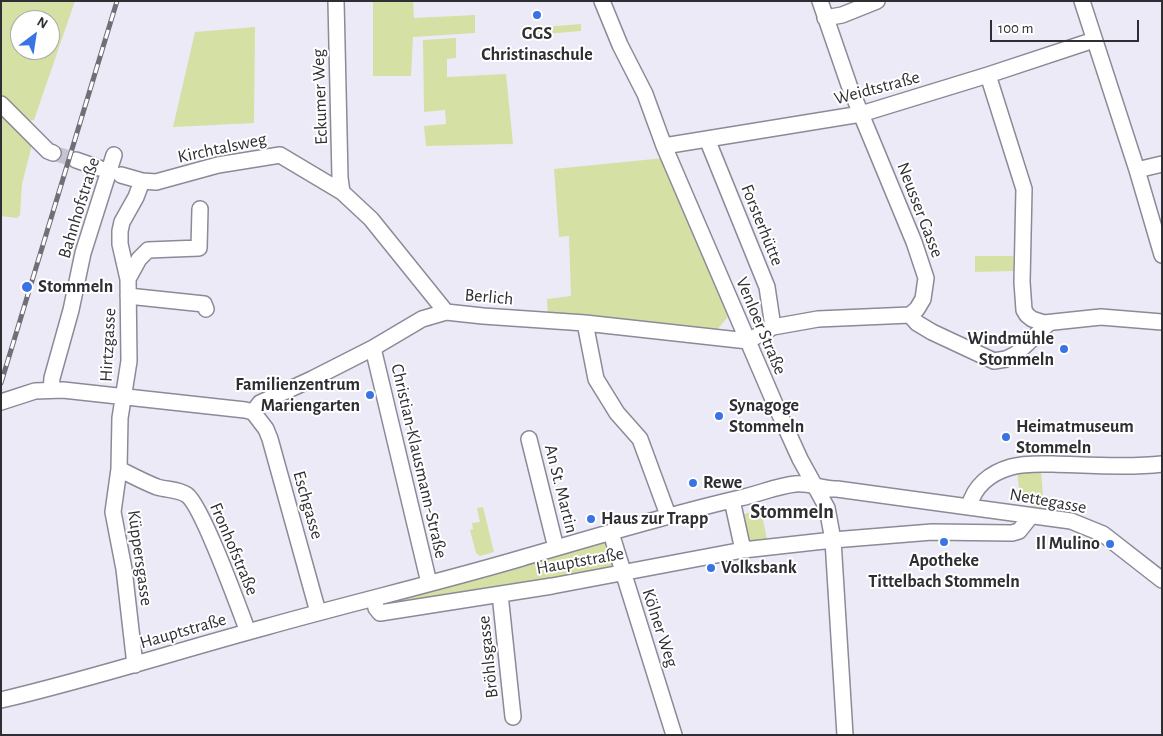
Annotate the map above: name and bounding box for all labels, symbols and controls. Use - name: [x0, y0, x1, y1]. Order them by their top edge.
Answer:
- marker: GGS Christinaschule: [531, 9, 543, 21]
- north arrow: [10, 10, 60, 60]
- scale bar: [993, 10, 1142, 42]
- text: N: [34, 14, 50, 32]
- text: 100 m: [998, 21, 1033, 36]
- place label: GGS Christinaschule: [481, 23, 593, 66]
- street label: Eckumer Weg: [308, 49, 332, 145]
- street label: Weidtstraße: [832, 66, 922, 110]
- street label: Kirchtalsweg: [176, 128, 268, 168]
- street label: Bahnhofstraße: [53, 155, 105, 261]
- street label: Neusser Gasse: [892, 159, 948, 261]
- street label: Forsterhütte: [736, 181, 788, 269]
- street label: Venloer Straße: [731, 274, 791, 378]
- place label: Stommeln: [38, 276, 113, 298]
- marker: Stommeln: [20, 280, 34, 294]
- street label: Berlich: [464, 284, 514, 310]
- street label: Hirtzgasse: [95, 307, 121, 383]
- place label: Windmühle Stommeln: [967, 328, 1054, 370]
- marker: Windmühle Stommeln: [1058, 343, 1070, 355]
- street label: Christian-Klausmann-Straße: [386, 362, 452, 560]
- place label: Familienzentrum Mariengarten: [235, 374, 360, 416]
- marker: Familienzentrum Mariengarten: [364, 389, 376, 401]
- place label: Synagoge Stommeln: [729, 395, 804, 438]
- marker: Synagoge Stommeln: [713, 410, 725, 422]
- place label: Heimatmuseum Stommeln: [1016, 416, 1134, 458]
- marker: Heimatmuseum Stommeln: [1000, 431, 1012, 443]
- street label: An St. Martin: [540, 442, 582, 536]
- street label: Eschgasse: [288, 468, 328, 542]
- place label: Rewe: [703, 472, 742, 494]
- marker: Rewe: [687, 477, 699, 489]
- street label: Nettegasse: [1008, 484, 1088, 518]
- street label: Fronhofstraße: [205, 499, 263, 599]
- district label: Stommeln: [750, 500, 834, 524]
- place label: Haus zur Trapp: [601, 508, 708, 530]
- street label: Küppersgasse: [123, 509, 157, 607]
- marker: Haus zur Trapp: [585, 513, 597, 525]
- place label: Il Mulino: [1036, 533, 1100, 555]
- marker: Apotheke Tittelbach Stommeln: [938, 536, 950, 548]
- marker: Il Mulino: [1104, 538, 1116, 550]
- street label: Hauptstraße: [534, 543, 626, 579]
- place label: Apotheke Tittelbach Stommeln: [868, 550, 1020, 592]
- place label: Volksbank: [721, 557, 797, 579]
- marker: Volksbank: [705, 562, 717, 574]
- street label: Kölner Weg: [637, 586, 683, 670]
- street label: Hauptstraße: [137, 608, 229, 654]
- street label: Bröhlsgasse: [473, 615, 503, 699]

